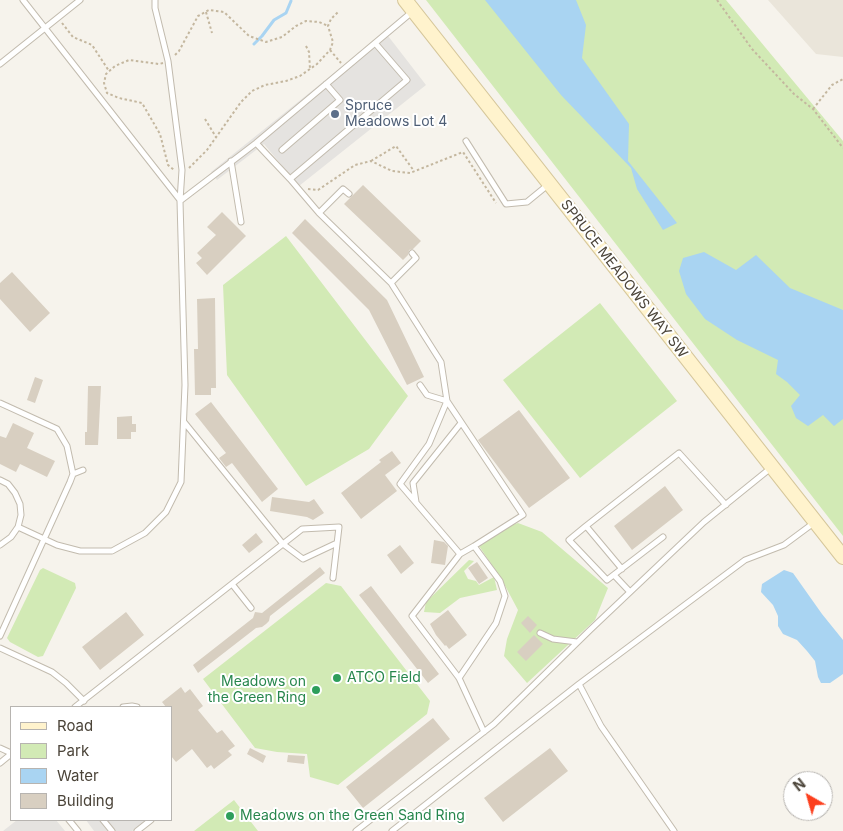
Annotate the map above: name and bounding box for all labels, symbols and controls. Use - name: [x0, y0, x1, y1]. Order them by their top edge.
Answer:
- place label: Spruce Meadows Lot 4: [345, 98, 447, 130]
- marker: Spruce Meadows Lot 4: [329, 108, 341, 120]
- street label: SPRUCE MEADOWS WAY SW: [557, 197, 691, 361]
- place label: ATCO Field: [347, 670, 421, 686]
- marker: ATCO Field: [331, 672, 343, 684]
- place label: Meadows on the Green Ring: [208, 674, 306, 706]
- marker: Meadows on the Green Ring: [310, 684, 322, 696]
- legend: [10, 706, 172, 821]
- text: Road: [57, 716, 93, 735]
- text: Park: [57, 741, 89, 760]
- text: Water: [57, 766, 99, 785]
- north arrow: [783, 771, 833, 821]
- text: N: [790, 775, 809, 795]
- text: Building: [57, 791, 114, 810]
- place label: Meadows on the Green Sand Ring: [240, 808, 465, 824]
- marker: Meadows on the Green Sand Ring: [224, 810, 236, 822]

